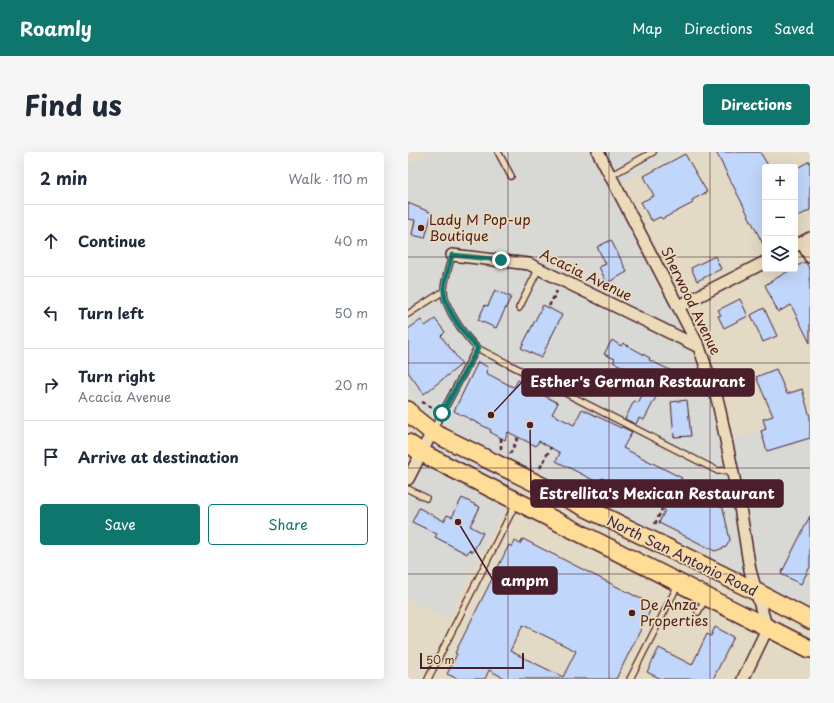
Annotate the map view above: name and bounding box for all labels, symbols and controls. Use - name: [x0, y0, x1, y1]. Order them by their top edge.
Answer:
- text: Roamly: [20, 14, 92, 42]
- text: Map: [632, 18, 662, 39]
- text: Directions: [684, 18, 752, 39]
- text: Saved: [774, 18, 814, 39]
- text: Find us: [24, 83, 122, 126]
- button: Directions: [703, 84, 810, 125]
- map controls: [762, 164, 798, 272]
- button: +: [762, 164, 798, 200]
- text: 2 min: [40, 165, 87, 191]
- text: Walk · 110 m: [289, 169, 368, 188]
- button: −: [762, 200, 798, 236]
- place label: Lady M Pop-up Boutique: [429, 209, 531, 246]
- marker: Lady M Pop-up Boutique: [416, 223, 426, 233]
- text: Continue: [78, 229, 146, 252]
- icon: ahead: [40, 230, 62, 252]
- text: 40 m: [334, 231, 368, 250]
- button: layers: [762, 236, 798, 272]
- street label: Acacia Avenue: [537, 243, 636, 306]
- street label: Sherwood Avenue: [656, 243, 727, 359]
- route end: [492, 251, 510, 269]
- text: Turn left: [78, 301, 144, 324]
- icon: left: [40, 302, 62, 324]
- text: 50 m: [334, 303, 368, 322]
- text: Turn right: [78, 364, 155, 387]
- callout: Esther's German Restaurant: [522, 369, 754, 396]
- text: Esther's German Restaurant: [531, 369, 746, 392]
- icon: right: [40, 374, 62, 396]
- text: 20 m: [334, 375, 368, 394]
- text: Acacia Avenue: [78, 387, 171, 406]
- route start: [433, 404, 451, 422]
- text: Arrive at destination: [78, 445, 239, 468]
- icon: arrive: [40, 446, 62, 468]
- callout: Estrellita's Mexican Restaurant: [531, 480, 783, 507]
- text: Estrellita's Mexican Restaurant: [539, 481, 775, 504]
- button: Save: [40, 504, 200, 545]
- button: Share: [208, 504, 368, 545]
- street label: North San Antonio Road: [603, 510, 761, 601]
- callout: ampm: [493, 567, 557, 594]
- text: ampm: [501, 568, 549, 591]
- place label: De Anza Properties: [640, 594, 708, 631]
- marker: De Anza Properties: [627, 608, 637, 618]
- scale bar: [420, 651, 524, 670]
- text: 50 m: [426, 651, 455, 668]

